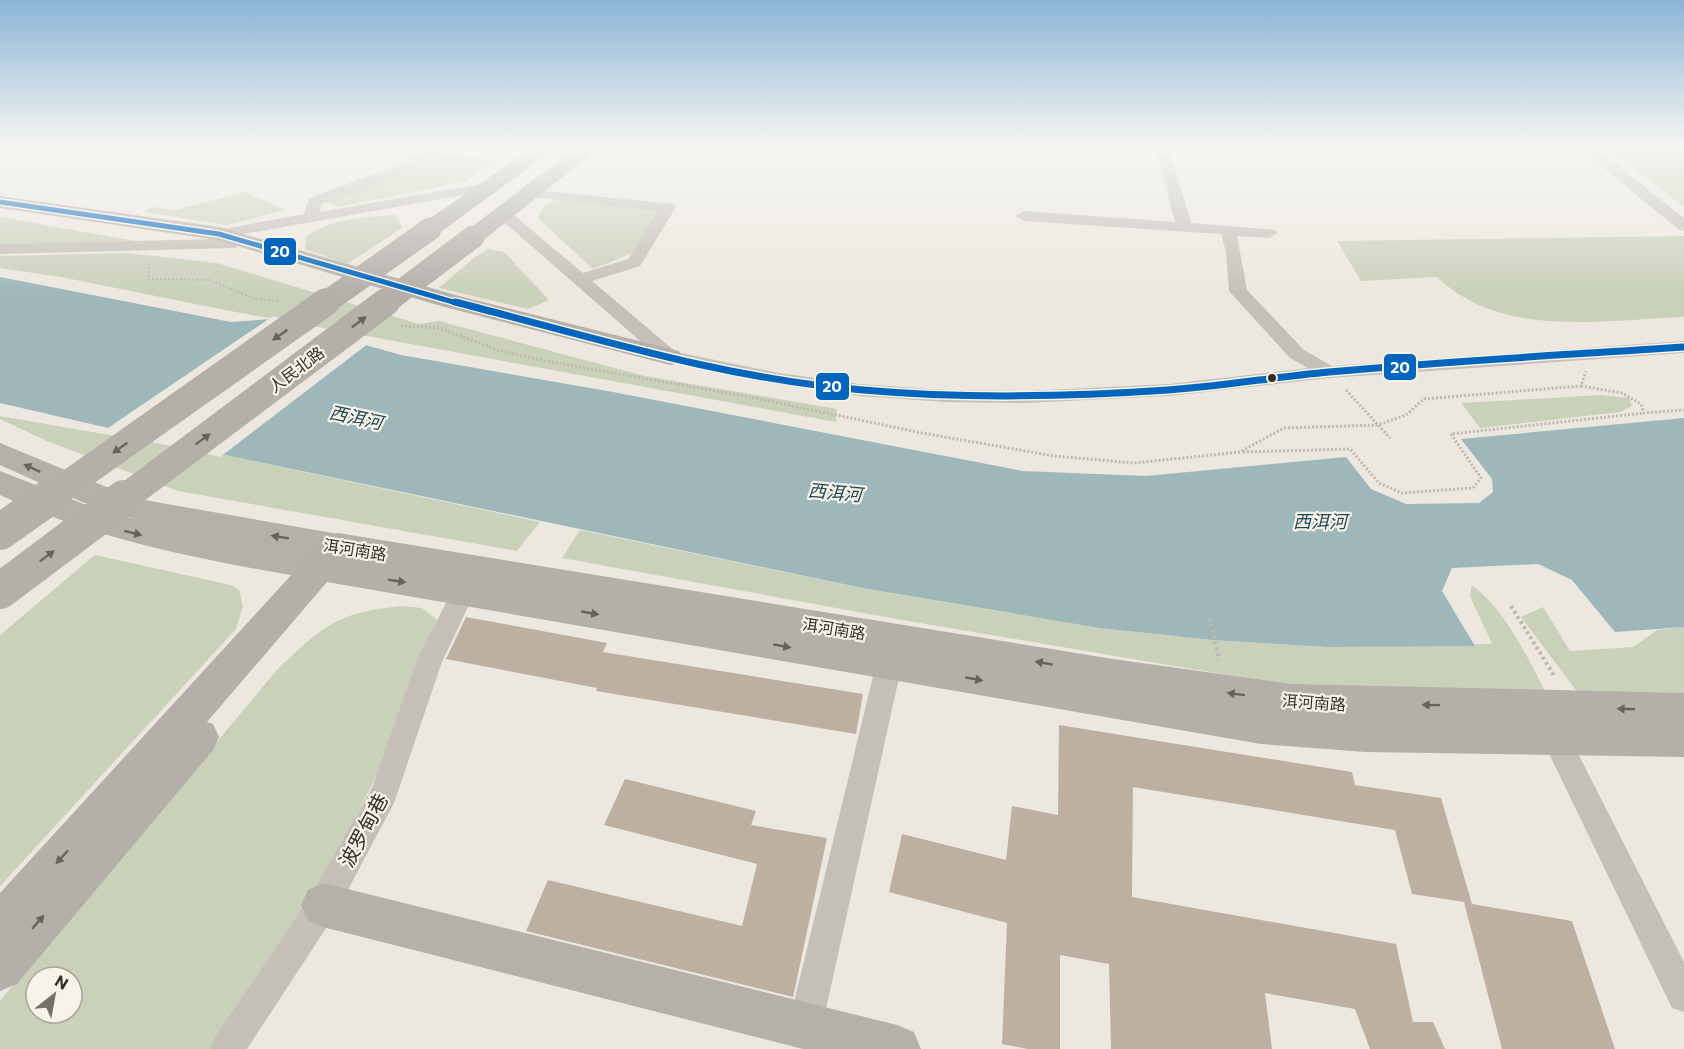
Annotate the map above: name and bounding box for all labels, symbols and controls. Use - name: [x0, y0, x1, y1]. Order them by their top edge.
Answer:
- line badge: 20: [263, 237, 297, 266]
- text: 20: [270, 241, 290, 260]
- one-way arrow: [350, 316, 366, 328]
- one-way arrow: [272, 329, 288, 341]
- street label: 人民北路: [265, 342, 327, 396]
- line badge: 20: [1383, 353, 1417, 381]
- text: 20: [1390, 357, 1410, 376]
- line badge: 20: [815, 372, 850, 401]
- unlabelled marker: [1266, 372, 1278, 384]
- text: 20: [822, 376, 842, 395]
- water label: 西洱河: [327, 401, 388, 434]
- one-way arrow: [194, 433, 210, 445]
- one-way arrow: [113, 442, 129, 454]
- one-way arrow: [24, 464, 41, 473]
- water label: 西洱河: [807, 479, 866, 506]
- water label: 西洱河: [1293, 510, 1350, 532]
- one-way arrow: [124, 528, 142, 538]
- one-way arrow: [270, 532, 289, 541]
- street label: 洱河南路: [322, 535, 388, 563]
- one-way arrow: [38, 550, 54, 562]
- one-way arrow: [388, 576, 407, 585]
- one-way arrow: [580, 609, 599, 618]
- street label: 洱河南路: [801, 614, 867, 642]
- one-way arrow: [773, 642, 792, 651]
- one-way arrow: [1034, 659, 1053, 668]
- one-way arrow: [965, 675, 984, 684]
- one-way arrow: [1226, 689, 1245, 699]
- street label: 洱河南路: [1281, 690, 1347, 714]
- one-way arrow: [1421, 701, 1440, 710]
- one-way arrow: [1616, 704, 1635, 713]
- street label: 波罗甸巷: [334, 789, 392, 871]
- one-way arrow: [56, 849, 69, 864]
- one-way arrow: [31, 915, 45, 930]
- north arrow: [24, 965, 84, 1025]
- text: N: [52, 970, 72, 993]

